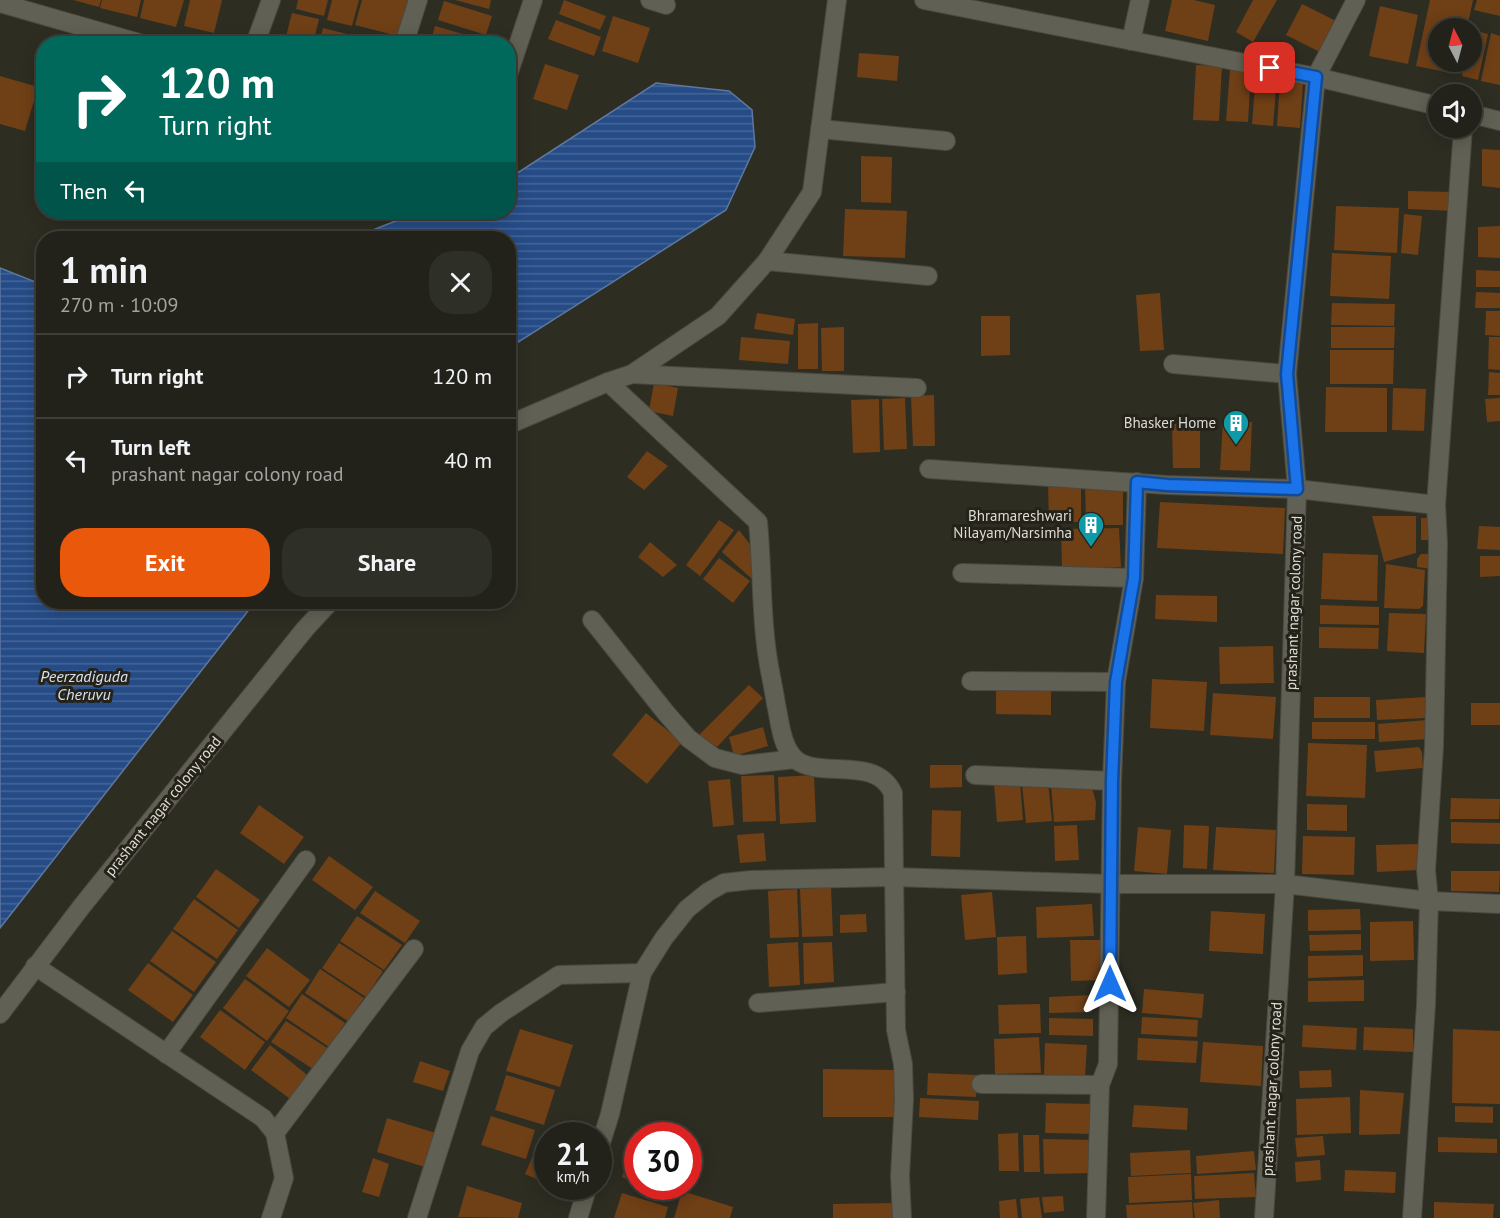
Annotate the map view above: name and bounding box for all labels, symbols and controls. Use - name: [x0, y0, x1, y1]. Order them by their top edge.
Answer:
- north arrow: [1428, 18, 1482, 72]
- map controls: [1428, 18, 1482, 138]
- pin: [1244, 42, 1295, 93]
- icon: arrive: [1253, 51, 1286, 84]
- text: 120 m: [159, 55, 275, 110]
- icon: right: [60, 60, 138, 138]
- button: sound: [1428, 84, 1482, 138]
- text: Turn right: [159, 108, 272, 142]
- icon: left: [119, 174, 152, 207]
- text: Then: [60, 177, 107, 205]
- text: 1 min: [60, 246, 148, 293]
- button: close: [429, 251, 492, 314]
- text: 270 m · 10:09: [60, 292, 178, 318]
- icon: right: [60, 360, 93, 393]
- text: Turn right: [111, 362, 203, 390]
- text: 120 m: [432, 362, 492, 390]
- building icon: Bhasker Home: [1221, 408, 1251, 446]
- place label: Bhasker Home: [1124, 413, 1216, 432]
- text: Turn left: [111, 433, 191, 461]
- icon: left: [60, 444, 93, 477]
- text: 40 m: [444, 446, 492, 474]
- text: prashant nagar colony road: [111, 461, 343, 487]
- place label: Bhramareshwari Nilayam/Narsimha: [953, 506, 1072, 542]
- building icon: Bhramareshwari Nilayam/Narsimha: [1076, 510, 1106, 548]
- street label: prashant nagar colony road: [1281, 516, 1306, 690]
- button: Exit: [60, 528, 270, 597]
- button: Share: [282, 528, 492, 597]
- water label: Peerzadiguda Cheruvu: [40, 666, 128, 704]
- street label: prashant nagar colony road: [100, 732, 225, 879]
- position arrow: [1078, 952, 1142, 1016]
- street label: prashant nagar colony road: [1257, 1001, 1286, 1177]
- speed limit sign: 30: [624, 1122, 702, 1200]
- text: 21: [556, 1134, 590, 1173]
- text: km/h: [557, 1167, 589, 1186]

